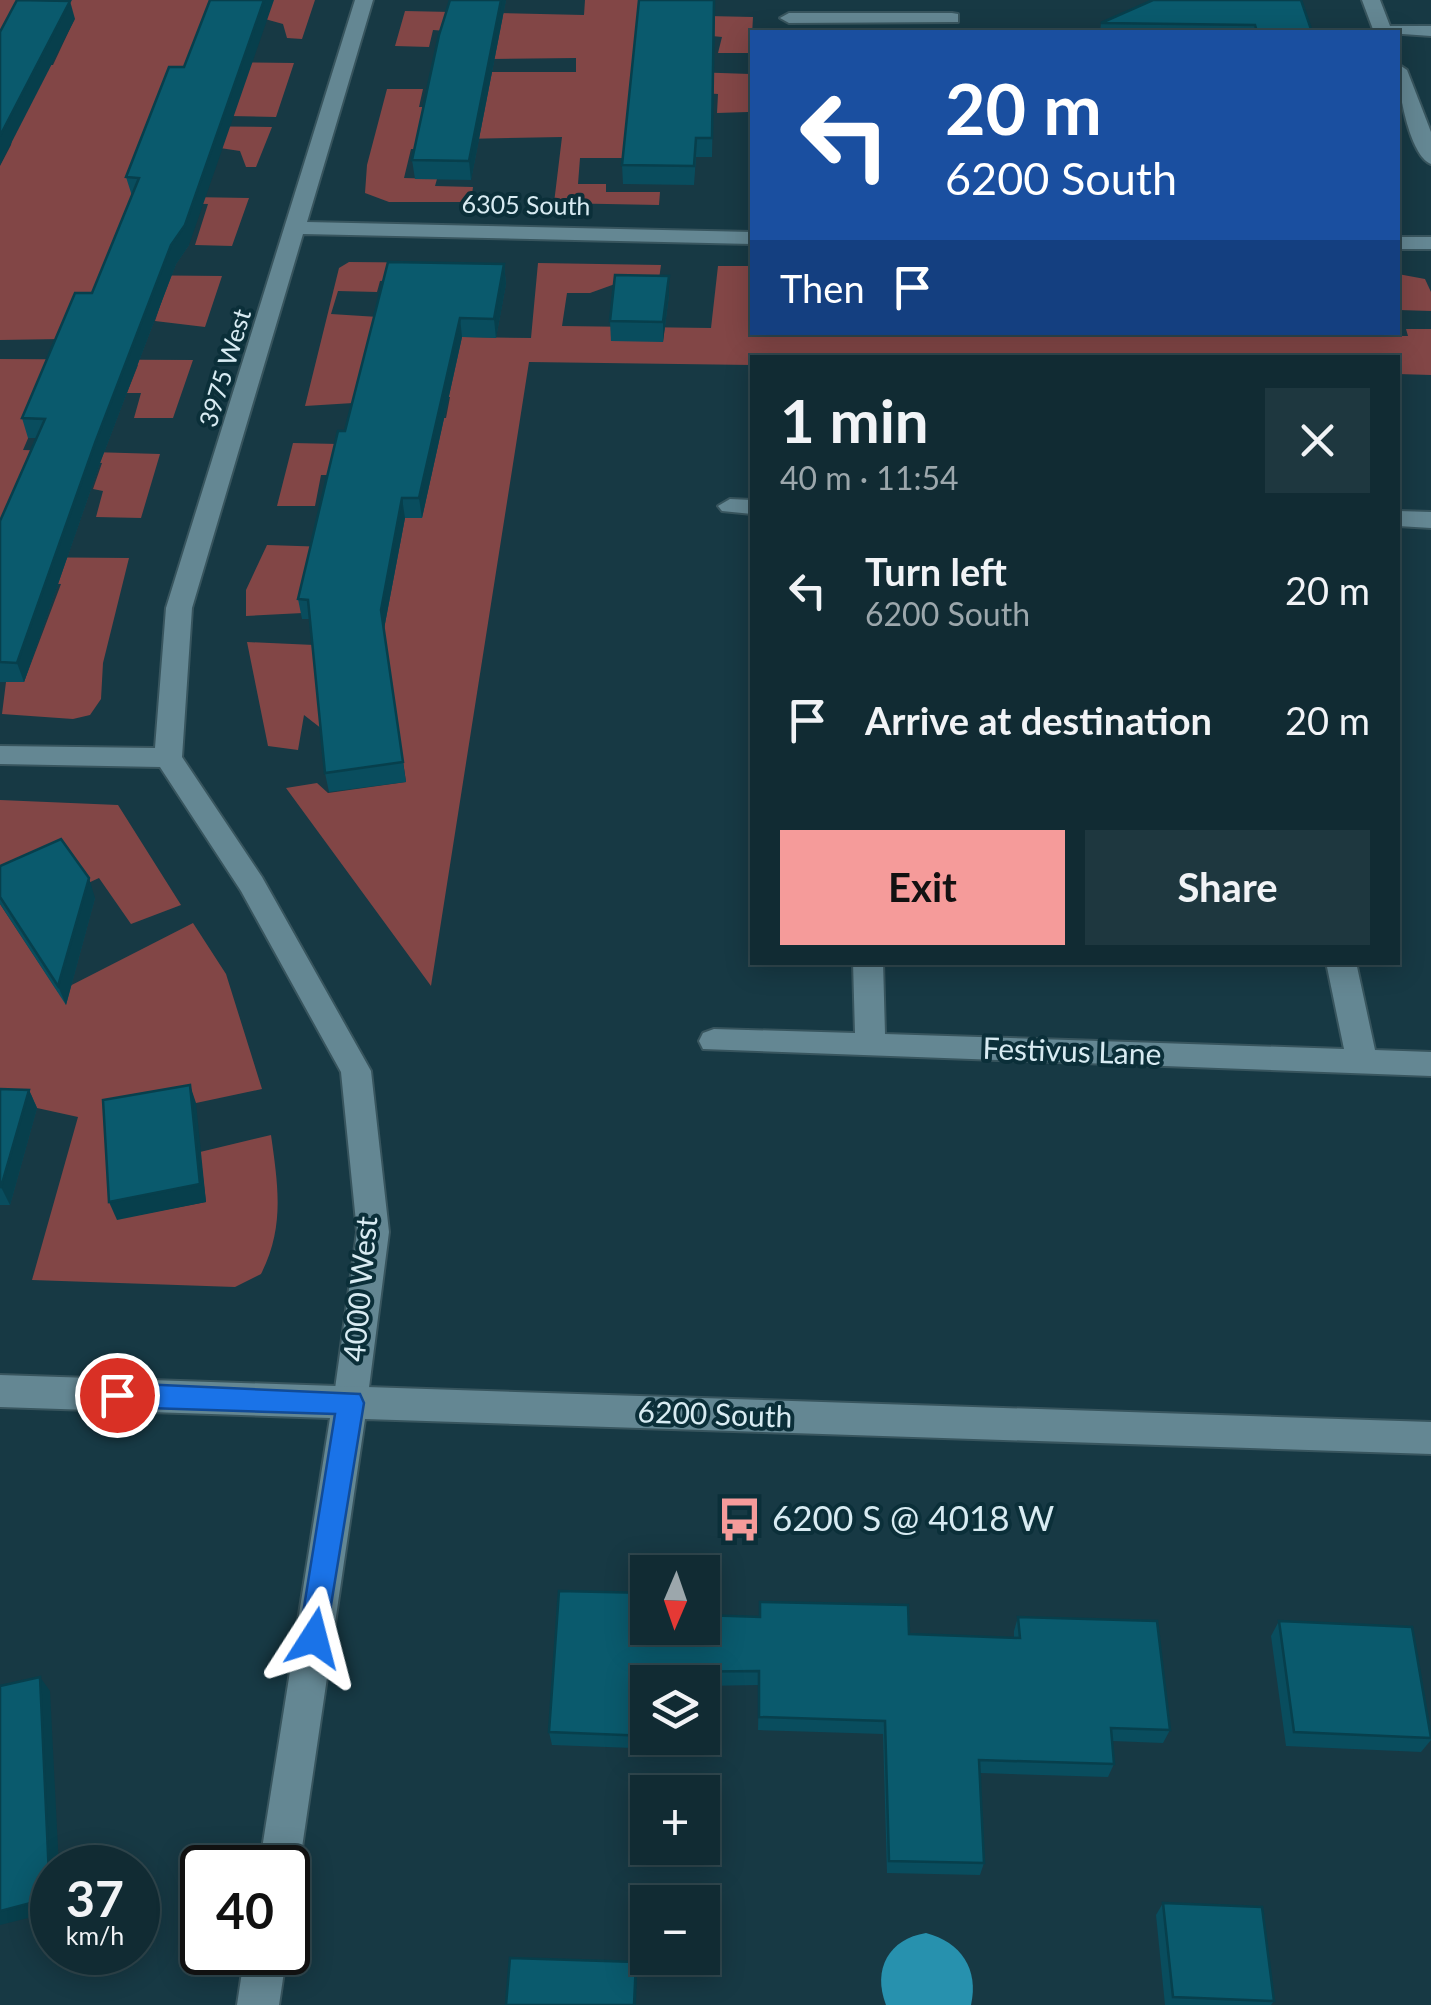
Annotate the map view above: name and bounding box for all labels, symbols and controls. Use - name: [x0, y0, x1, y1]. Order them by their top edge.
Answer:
- text: 20 m: [945, 66, 1102, 150]
- icon: left: [780, 70, 910, 200]
- text: 6200 South: [945, 151, 1177, 205]
- street label: 6305 South: [461, 188, 591, 220]
- icon: arrive: [885, 260, 940, 315]
- text: Then: [780, 265, 865, 311]
- street label: 3975 West: [192, 305, 256, 430]
- text: 1 min: [780, 384, 929, 456]
- button: close: [1265, 388, 1370, 493]
- text: 40 m · 11:54: [780, 458, 959, 497]
- text: Turn left: [865, 548, 1007, 594]
- icon: left: [780, 563, 835, 618]
- text: 20 m: [1285, 567, 1370, 613]
- text: 6200 South: [865, 594, 1030, 633]
- icon: arrive: [780, 693, 835, 748]
- text: Arrive at destination: [865, 697, 1212, 743]
- text: 20 m: [1285, 697, 1370, 743]
- button: Exit: [780, 830, 1065, 945]
- button: Share: [1085, 830, 1370, 945]
- street label: Festivus Lane: [982, 1029, 1162, 1071]
- street label: 4000 West: [335, 1214, 383, 1363]
- pin: [75, 1353, 160, 1438]
- icon: arrive: [90, 1368, 145, 1423]
- street label: 6200 South: [637, 1392, 793, 1434]
- bus stop icon: 6200 S @ 4018 W: [715, 1495, 763, 1543]
- place label: 6200 S @ 4018 W: [772, 1496, 1054, 1538]
- north arrow: [630, 1555, 720, 1645]
- map controls: [630, 1555, 720, 1975]
- position arrow: [262, 1586, 366, 1690]
- button: layers: [630, 1665, 720, 1755]
- button: +: [630, 1775, 720, 1865]
- speed limit sign: 40: [180, 1845, 310, 1975]
- text: 37: [66, 1868, 124, 1928]
- button: −: [630, 1885, 720, 1975]
- text: km/h: [66, 1920, 124, 1950]

